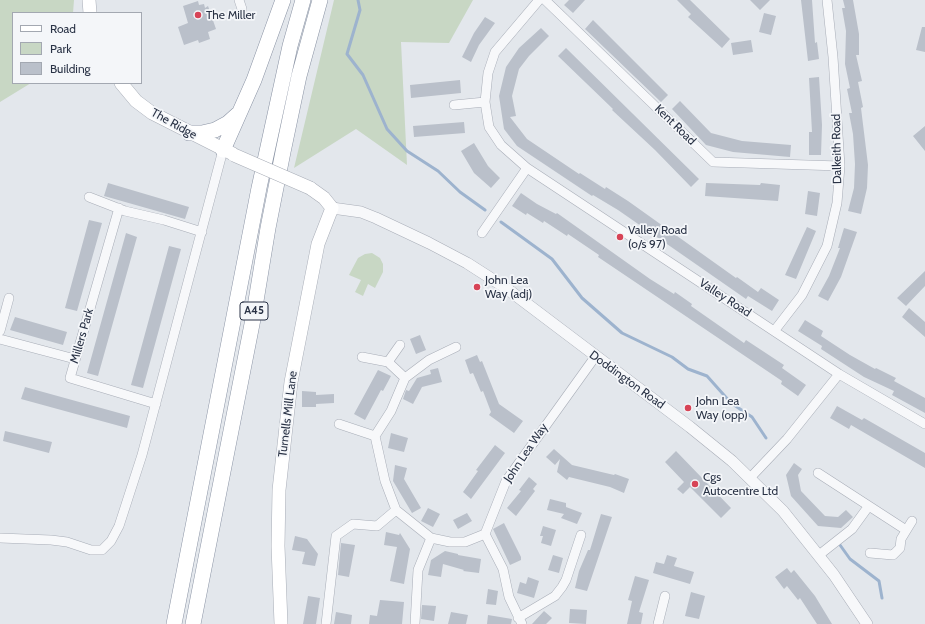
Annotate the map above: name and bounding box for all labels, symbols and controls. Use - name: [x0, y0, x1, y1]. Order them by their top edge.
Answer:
- place label: The Miller: [206, 8, 255, 22]
- marker: The Miller: [193, 10, 203, 20]
- legend: [12, 12, 142, 84]
- text: Road: [50, 21, 76, 36]
- text: Park: [50, 41, 72, 56]
- text: Building: [50, 61, 91, 76]
- street label: Kent Road: [651, 102, 699, 148]
- street label: The Ridge: [149, 106, 199, 142]
- street label: Dalkeith Road: [829, 114, 845, 184]
- place label: Valley Road (o/s 97): [628, 223, 687, 251]
- marker: Valley Road (o/s 97): [615, 232, 625, 242]
- place label: John Lea Way (adj): [485, 273, 532, 301]
- street label: Valley Road: [696, 276, 754, 320]
- marker: John Lea Way (adj): [472, 282, 482, 292]
- road number: A45: [240, 302, 268, 320]
- street label: Millers Park: [67, 307, 97, 365]
- street label: Doddington Road: [586, 348, 668, 412]
- street label: Turnells Mill Lane: [276, 370, 300, 458]
- place label: John Lea Way (opp): [696, 394, 748, 422]
- marker: John Lea Way (opp): [683, 403, 693, 413]
- street label: John Lea Way: [501, 421, 551, 485]
- place label: Cgs Autocentre Ltd: [703, 470, 778, 498]
- marker: Cgs Autocentre Ltd: [690, 479, 700, 489]

